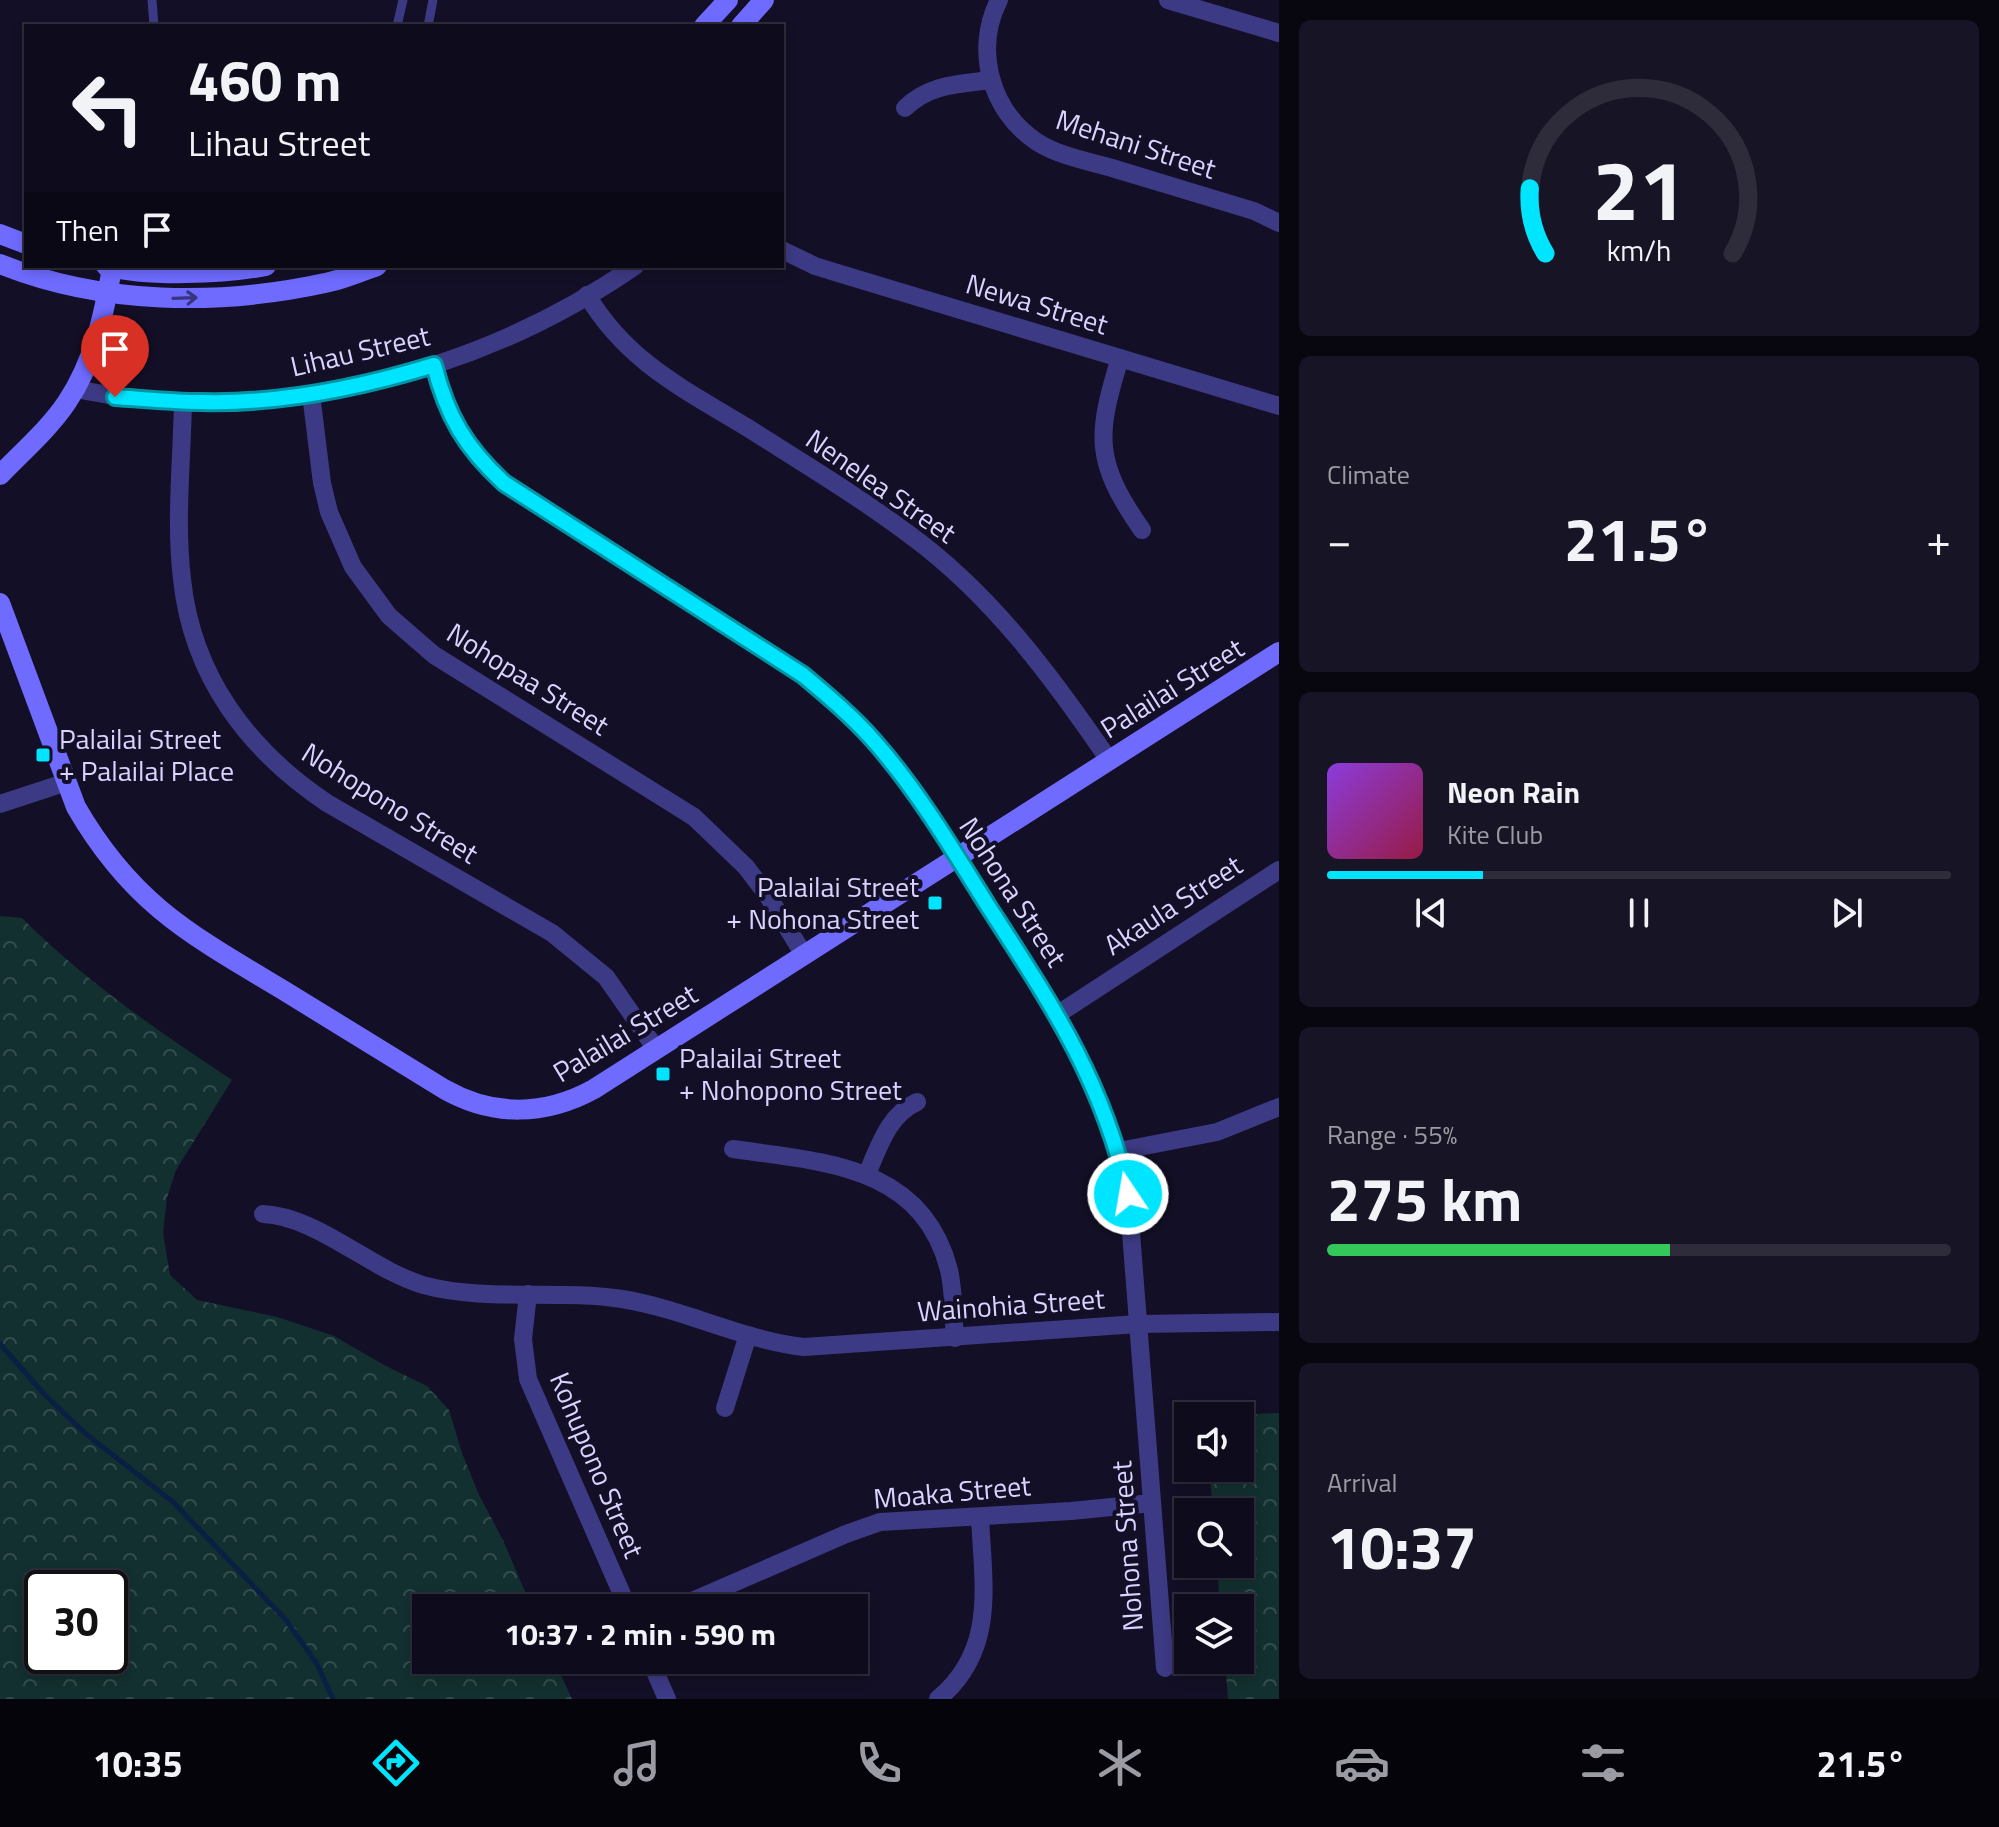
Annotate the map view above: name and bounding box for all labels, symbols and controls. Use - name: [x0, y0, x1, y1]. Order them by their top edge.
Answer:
- text: 460 m: [188, 38, 341, 123]
- icon: left: [56, 56, 160, 160]
- street label: Mehani Street: [1051, 97, 1222, 190]
- text: Lihau Street: [188, 115, 370, 170]
- text: 21: [1592, 125, 1686, 251]
- text: Then: [56, 207, 119, 253]
- icon: arrive: [135, 208, 179, 252]
- text: km/h: [1607, 229, 1671, 272]
- street label: Newa Street: [961, 262, 1114, 346]
- one-way arrow: [171, 291, 198, 306]
- street label: Lihau Street: [286, 314, 434, 387]
- pin: [81, 315, 149, 397]
- icon: arrive: [93, 327, 137, 371]
- street label: Nenelea Street: [797, 418, 965, 554]
- text: Climate: [1327, 455, 1410, 494]
- text: 21.5°: [1564, 493, 1714, 584]
- text: −: [1327, 506, 1352, 573]
- text: +: [1926, 506, 1951, 573]
- street label: Nohopaa Street: [439, 611, 618, 746]
- street label: Palailai Street: [1092, 626, 1252, 749]
- place label: Palailai Street + Palailai Place: [59, 717, 234, 792]
- street label: Nohopono Street: [294, 731, 487, 874]
- marker: Palailai Street + Palailai Place: [34, 746, 52, 764]
- text: Neon Rain: [1447, 769, 1580, 815]
- street label: Nohona Street: [949, 808, 1078, 975]
- text: Kite Club: [1447, 815, 1543, 854]
- street label: Akaula Street: [1095, 844, 1251, 966]
- place label: Palailai Street + Nohona Street: [726, 865, 919, 940]
- icon: previous: [1409, 891, 1453, 935]
- icon: pause: [1617, 891, 1661, 935]
- icon: next: [1825, 891, 1869, 935]
- marker: Palailai Street + Nohona Street: [926, 894, 944, 912]
- street label: Palailai Street: [544, 972, 705, 1093]
- place label: Palailai Street + Nohopono Street: [679, 1036, 902, 1111]
- marker: Palailai Street + Nohopono Street: [654, 1065, 672, 1083]
- text: Range · 55%: [1327, 1115, 1457, 1154]
- position arrow: [1086, 1152, 1170, 1236]
- text: 275 km: [1327, 1153, 1522, 1244]
- street label: Wainohia Street: [916, 1276, 1106, 1333]
- street label: Kohupono Street: [539, 1365, 656, 1564]
- map controls: [1174, 1402, 1254, 1674]
- button: sound: [1174, 1402, 1254, 1482]
- street label: Nohona Street: [1099, 1459, 1154, 1633]
- street label: Moaka Street: [871, 1463, 1033, 1520]
- text: Arrival: [1327, 1463, 1398, 1502]
- button: search: [1174, 1498, 1254, 1578]
- text: 10:37: [1327, 1501, 1477, 1592]
- speed limit sign: 30: [24, 1570, 128, 1674]
- button: layers: [1174, 1594, 1254, 1674]
- text: 10:37 · 2 min · 590 m: [504, 1611, 776, 1657]
- icon: directions: [368, 1735, 424, 1791]
- icon: music: [609, 1735, 665, 1791]
- icon: phone: [851, 1735, 907, 1791]
- icon: climate: [1092, 1735, 1148, 1791]
- icon: car: [1334, 1735, 1390, 1791]
- icon: filters: [1575, 1735, 1631, 1791]
- text: 10:35: [93, 1736, 183, 1791]
- text: 21.5°: [1816, 1736, 1906, 1791]

